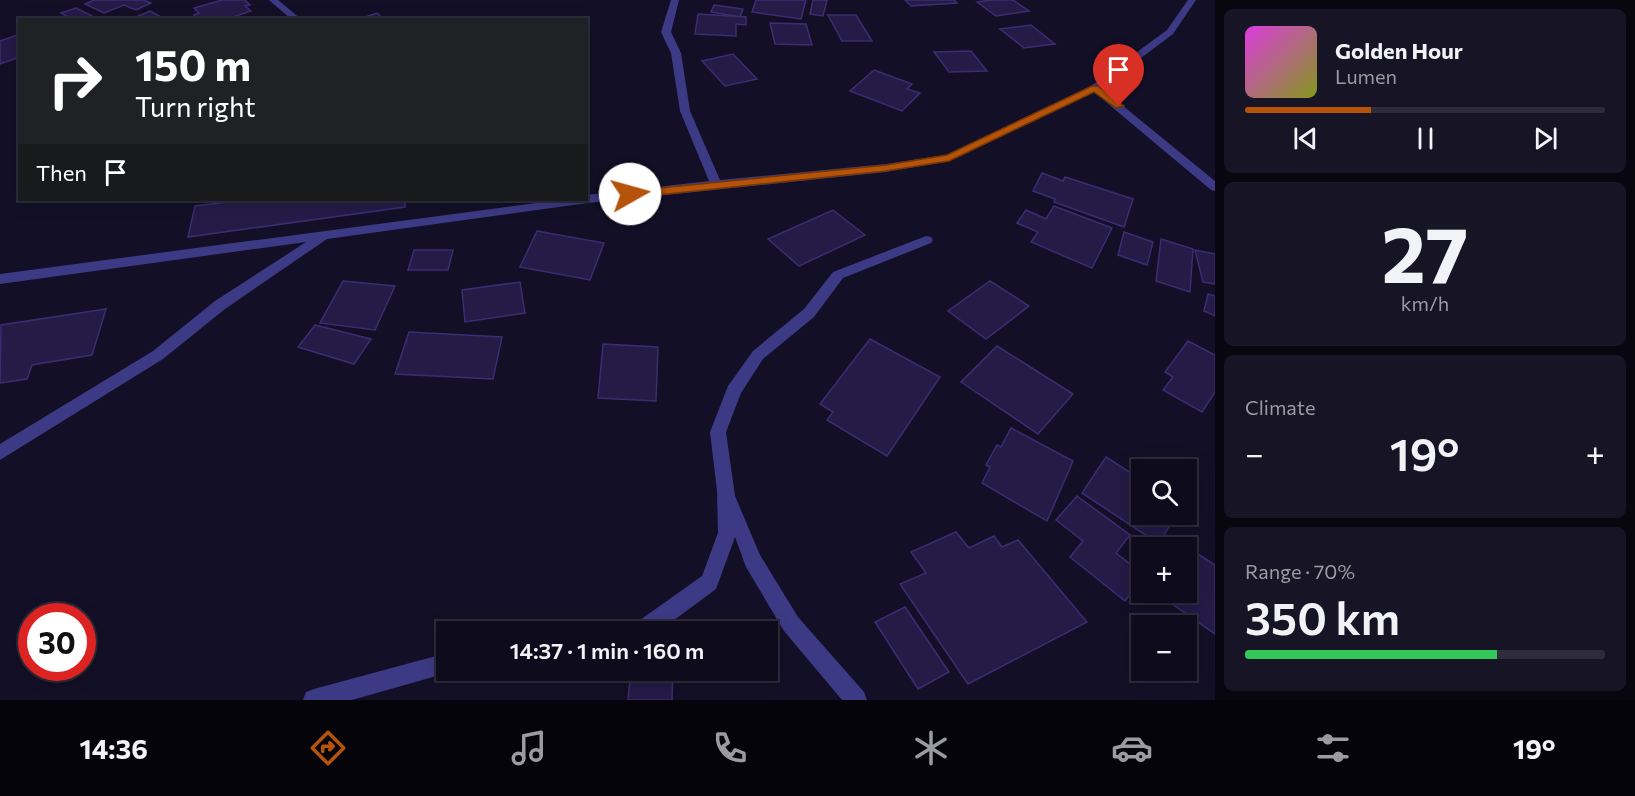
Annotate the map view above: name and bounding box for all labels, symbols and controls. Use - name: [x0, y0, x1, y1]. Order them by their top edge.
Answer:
- text: Golden Hour: [1335, 37, 1463, 64]
- text: 150 m: [135, 38, 251, 90]
- icon: right: [36, 42, 114, 120]
- pin: [1093, 44, 1144, 106]
- icon: arrive: [1102, 53, 1135, 86]
- text: Lumen: [1335, 64, 1397, 88]
- text: Turn right: [135, 90, 255, 123]
- icon: previous: [1289, 122, 1322, 155]
- icon: pause: [1409, 122, 1442, 155]
- icon: next: [1529, 122, 1562, 155]
- icon: arrive: [99, 156, 132, 189]
- text: Then: [36, 159, 87, 186]
- position arrow: [598, 162, 662, 226]
- text: 27: [1382, 204, 1468, 299]
- text: km/h: [1401, 291, 1449, 315]
- text: Climate: [1245, 395, 1315, 419]
- text: 19°: [1390, 425, 1459, 480]
- text: −: [1245, 432, 1264, 473]
- text: +: [1586, 432, 1605, 473]
- map controls: [1131, 459, 1197, 681]
- button: search: [1131, 459, 1197, 525]
- button: +: [1131, 537, 1197, 603]
- text: Range · 70%: [1245, 559, 1355, 583]
- text: 350 km: [1245, 589, 1400, 644]
- speed limit sign: 30: [18, 603, 96, 681]
- button: −: [1131, 615, 1197, 681]
- text: 14:37 · 1 min · 160 m: [510, 637, 704, 664]
- icon: directions: [307, 727, 349, 769]
- icon: music: [508, 727, 550, 769]
- icon: phone: [709, 727, 751, 769]
- icon: climate: [910, 727, 952, 769]
- icon: car: [1111, 727, 1153, 769]
- icon: filters: [1312, 727, 1354, 769]
- text: 14:36: [80, 732, 148, 765]
- text: 19°: [1513, 732, 1555, 765]

